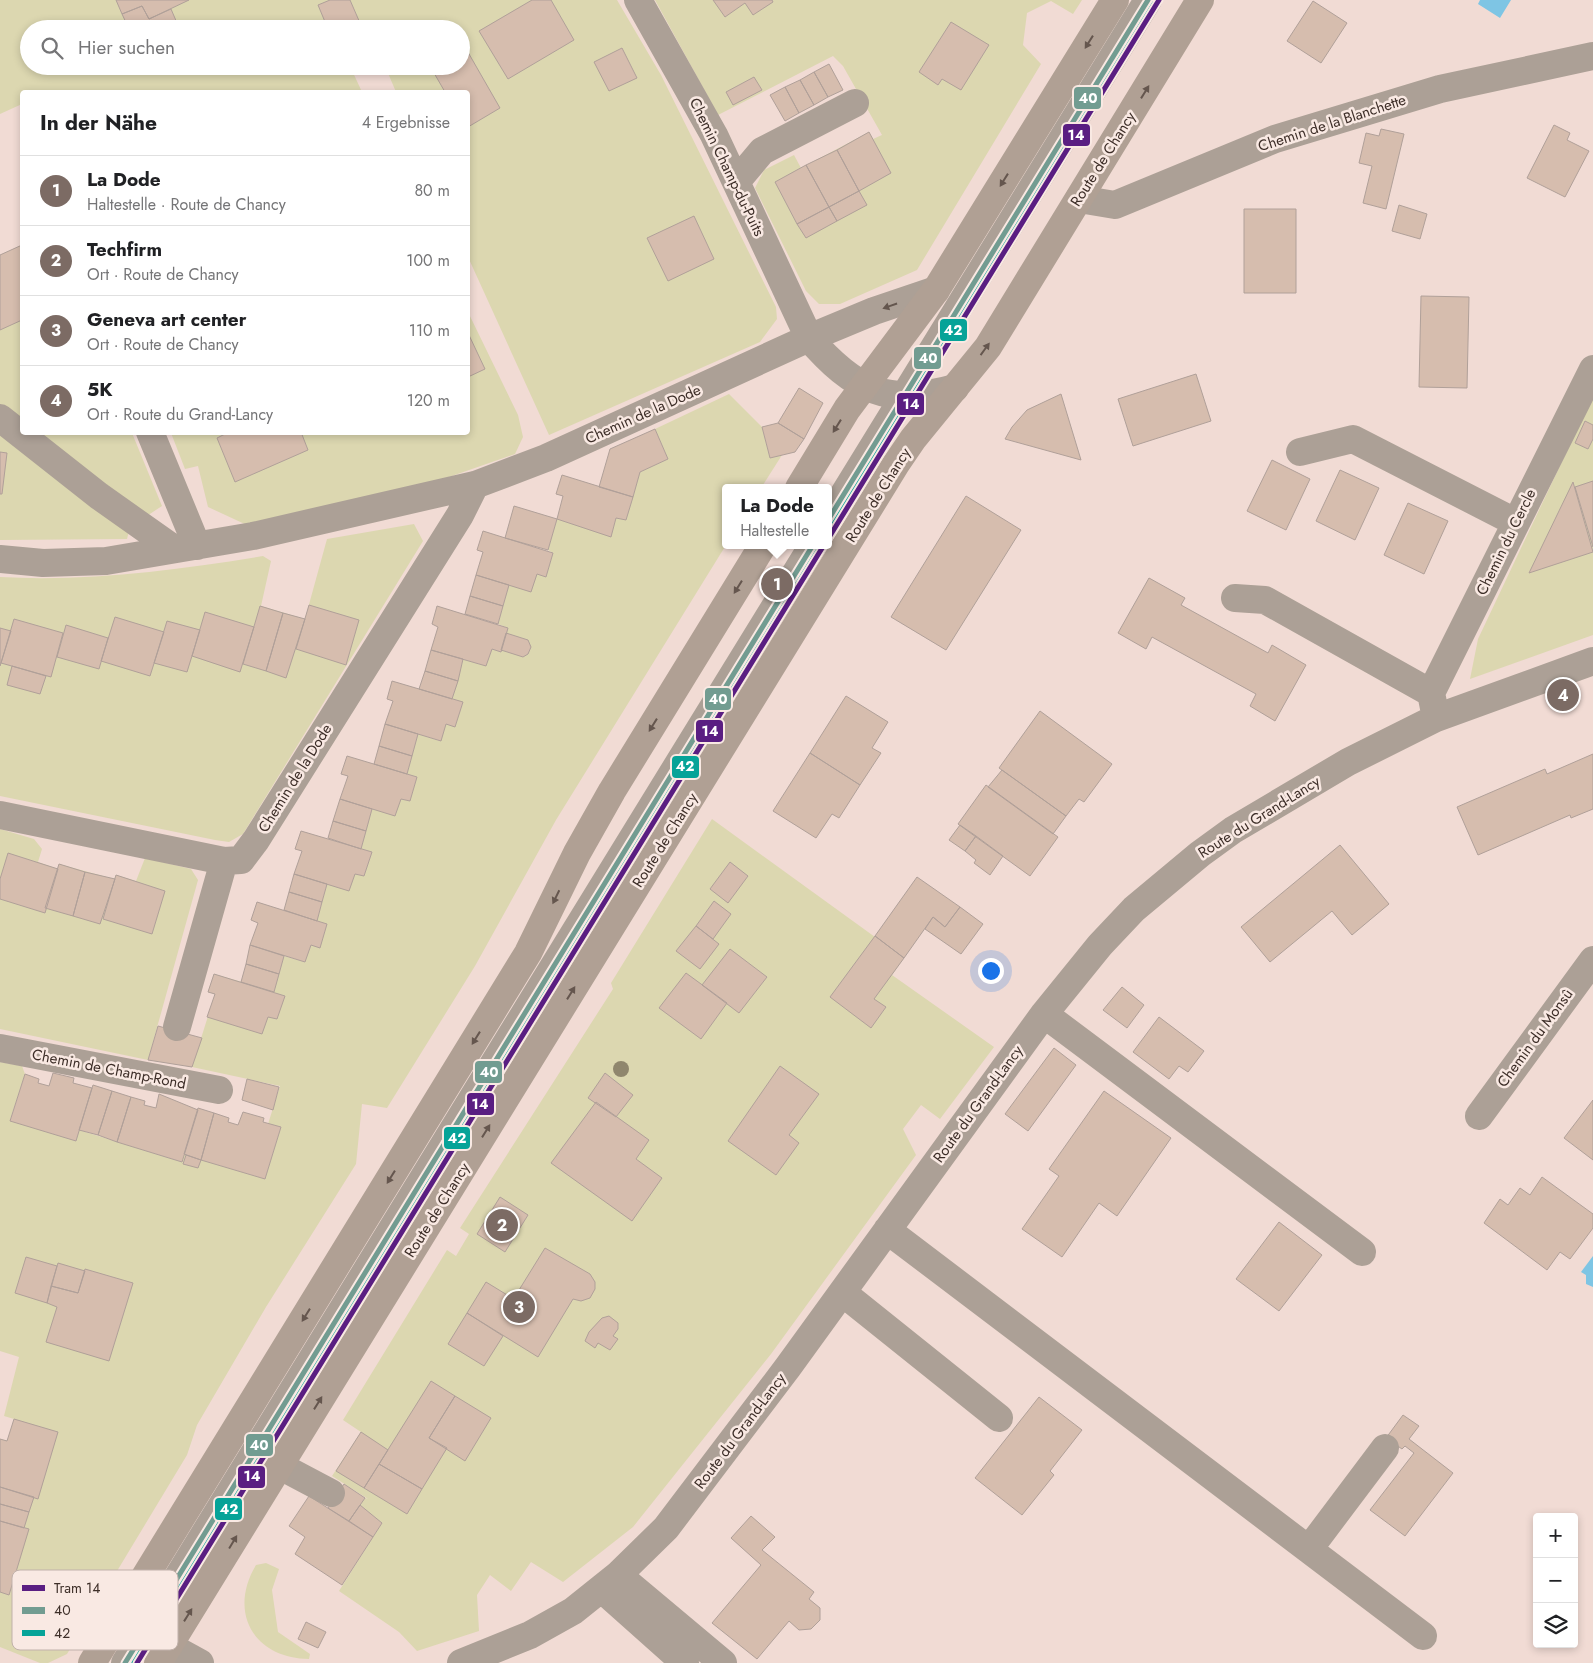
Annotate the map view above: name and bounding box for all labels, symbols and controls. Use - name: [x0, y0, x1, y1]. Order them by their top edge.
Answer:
- search box: [20, 20, 470, 75]
- icon: search: [38, 34, 66, 62]
- text: Hier suchen: [78, 34, 175, 61]
- one-way arrow: [1084, 35, 1094, 48]
- one-way arrow: [1140, 85, 1149, 99]
- line badge: 40: [1073, 86, 1102, 110]
- text: 40: [1078, 88, 1098, 108]
- street label: Chemin de la Blanchette: [1255, 89, 1409, 157]
- street label: Chemin Champ-du-Puits: [684, 94, 770, 240]
- street label: Route de Chancy: [1065, 107, 1141, 211]
- text: In der Nähe: [40, 108, 157, 138]
- text: 4 Ergebnisse: [362, 111, 450, 134]
- line badge: 14: [1062, 123, 1091, 147]
- text: 14: [1068, 125, 1085, 145]
- text: La Dode: [87, 166, 161, 193]
- one-way arrow: [999, 173, 1008, 187]
- text: 1: [52, 179, 60, 202]
- text: 80 m: [414, 179, 450, 202]
- text: Haltestelle · Route de Chancy: [87, 193, 286, 216]
- text: Techfirm: [87, 236, 162, 263]
- text: 2: [51, 249, 61, 272]
- text: 100 m: [406, 249, 450, 272]
- text: Ort · Route de Chancy: [87, 263, 239, 286]
- one-way arrow: [882, 302, 897, 310]
- text: Geneva art center: [87, 306, 247, 333]
- line badge: 42: [939, 318, 968, 342]
- text: 3: [51, 319, 61, 342]
- text: 110 m: [409, 319, 450, 342]
- text: 42: [944, 320, 962, 340]
- text: Ort · Route de Chancy: [87, 333, 239, 356]
- one-way arrow: [980, 343, 991, 356]
- line badge: 40: [913, 346, 942, 370]
- text: 40: [918, 348, 938, 368]
- text: 5K: [87, 376, 113, 403]
- street label: Chemin de la Dode: [582, 379, 705, 449]
- text: 4: [50, 389, 62, 412]
- text: 120 m: [407, 389, 450, 412]
- line badge: 14: [896, 392, 925, 416]
- text: 14: [903, 394, 920, 414]
- text: Ort · Route du Grand-Lancy: [87, 403, 273, 426]
- one-way arrow: [832, 420, 841, 433]
- street label: Route de Chancy: [840, 443, 916, 547]
- popup: [722, 484, 832, 549]
- street label: Chemin du Cercle: [1471, 485, 1541, 599]
- text: La Dode: [740, 492, 814, 519]
- text: Haltestelle: [740, 519, 809, 542]
- pin: 1: [761, 565, 793, 603]
- one-way arrow: [733, 580, 742, 593]
- pin: 4: [1547, 676, 1579, 714]
- line badge: 40: [704, 687, 732, 711]
- text: 40: [708, 689, 728, 709]
- street label: Chemin de la Dode: [253, 719, 337, 837]
- one-way arrow: [648, 719, 657, 732]
- line badge: 14: [695, 719, 724, 743]
- text: 14: [702, 721, 719, 741]
- line badge: 42: [671, 755, 700, 779]
- text: 42: [676, 756, 694, 776]
- street label: Route du Grand-Lancy: [1194, 770, 1325, 864]
- street label: Route de Chancy: [627, 788, 703, 892]
- one-way arrow: [552, 890, 560, 904]
- your location: [978, 958, 1004, 984]
- street label: Chemin du Monsû: [1492, 984, 1578, 1092]
- one-way arrow: [567, 986, 576, 999]
- one-way arrow: [471, 1032, 480, 1045]
- street label: Route du Grand-Lancy: [928, 1040, 1028, 1167]
- street label: Chemin de Champ-Rond: [30, 1043, 188, 1095]
- line badge: 40: [474, 1060, 503, 1084]
- text: 40: [479, 1062, 499, 1082]
- line badge: 14: [466, 1092, 495, 1116]
- text: 14: [472, 1094, 489, 1114]
- one-way arrow: [481, 1124, 491, 1138]
- line badge: 42: [443, 1126, 471, 1150]
- text: 42: [448, 1128, 466, 1148]
- street label: Route de Chancy: [399, 1158, 475, 1262]
- one-way arrow: [386, 1170, 395, 1183]
- pin: 2: [486, 1206, 518, 1244]
- pin: 3: [503, 1288, 535, 1326]
- one-way arrow: [301, 1309, 310, 1322]
- street label: Route du Grand-Lancy: [689, 1368, 791, 1494]
- one-way arrow: [314, 1397, 323, 1410]
- line badge: 40: [245, 1433, 274, 1457]
- text: 40: [249, 1435, 269, 1455]
- line badge: 14: [237, 1465, 266, 1489]
- text: 14: [244, 1466, 261, 1486]
- line badge: 42: [214, 1497, 243, 1521]
- text: 42: [220, 1499, 238, 1519]
- map controls: [1533, 1513, 1578, 1648]
- button: +: [1533, 1513, 1578, 1558]
- one-way arrow: [229, 1535, 238, 1549]
- button: −: [1533, 1558, 1578, 1603]
- legend: [12, 1570, 178, 1650]
- text: Tram 14: [54, 1578, 101, 1598]
- text: 40: [54, 1600, 71, 1620]
- button: layers: [1533, 1603, 1578, 1648]
- one-way arrow: [184, 1608, 193, 1622]
- text: 42: [54, 1623, 70, 1643]

